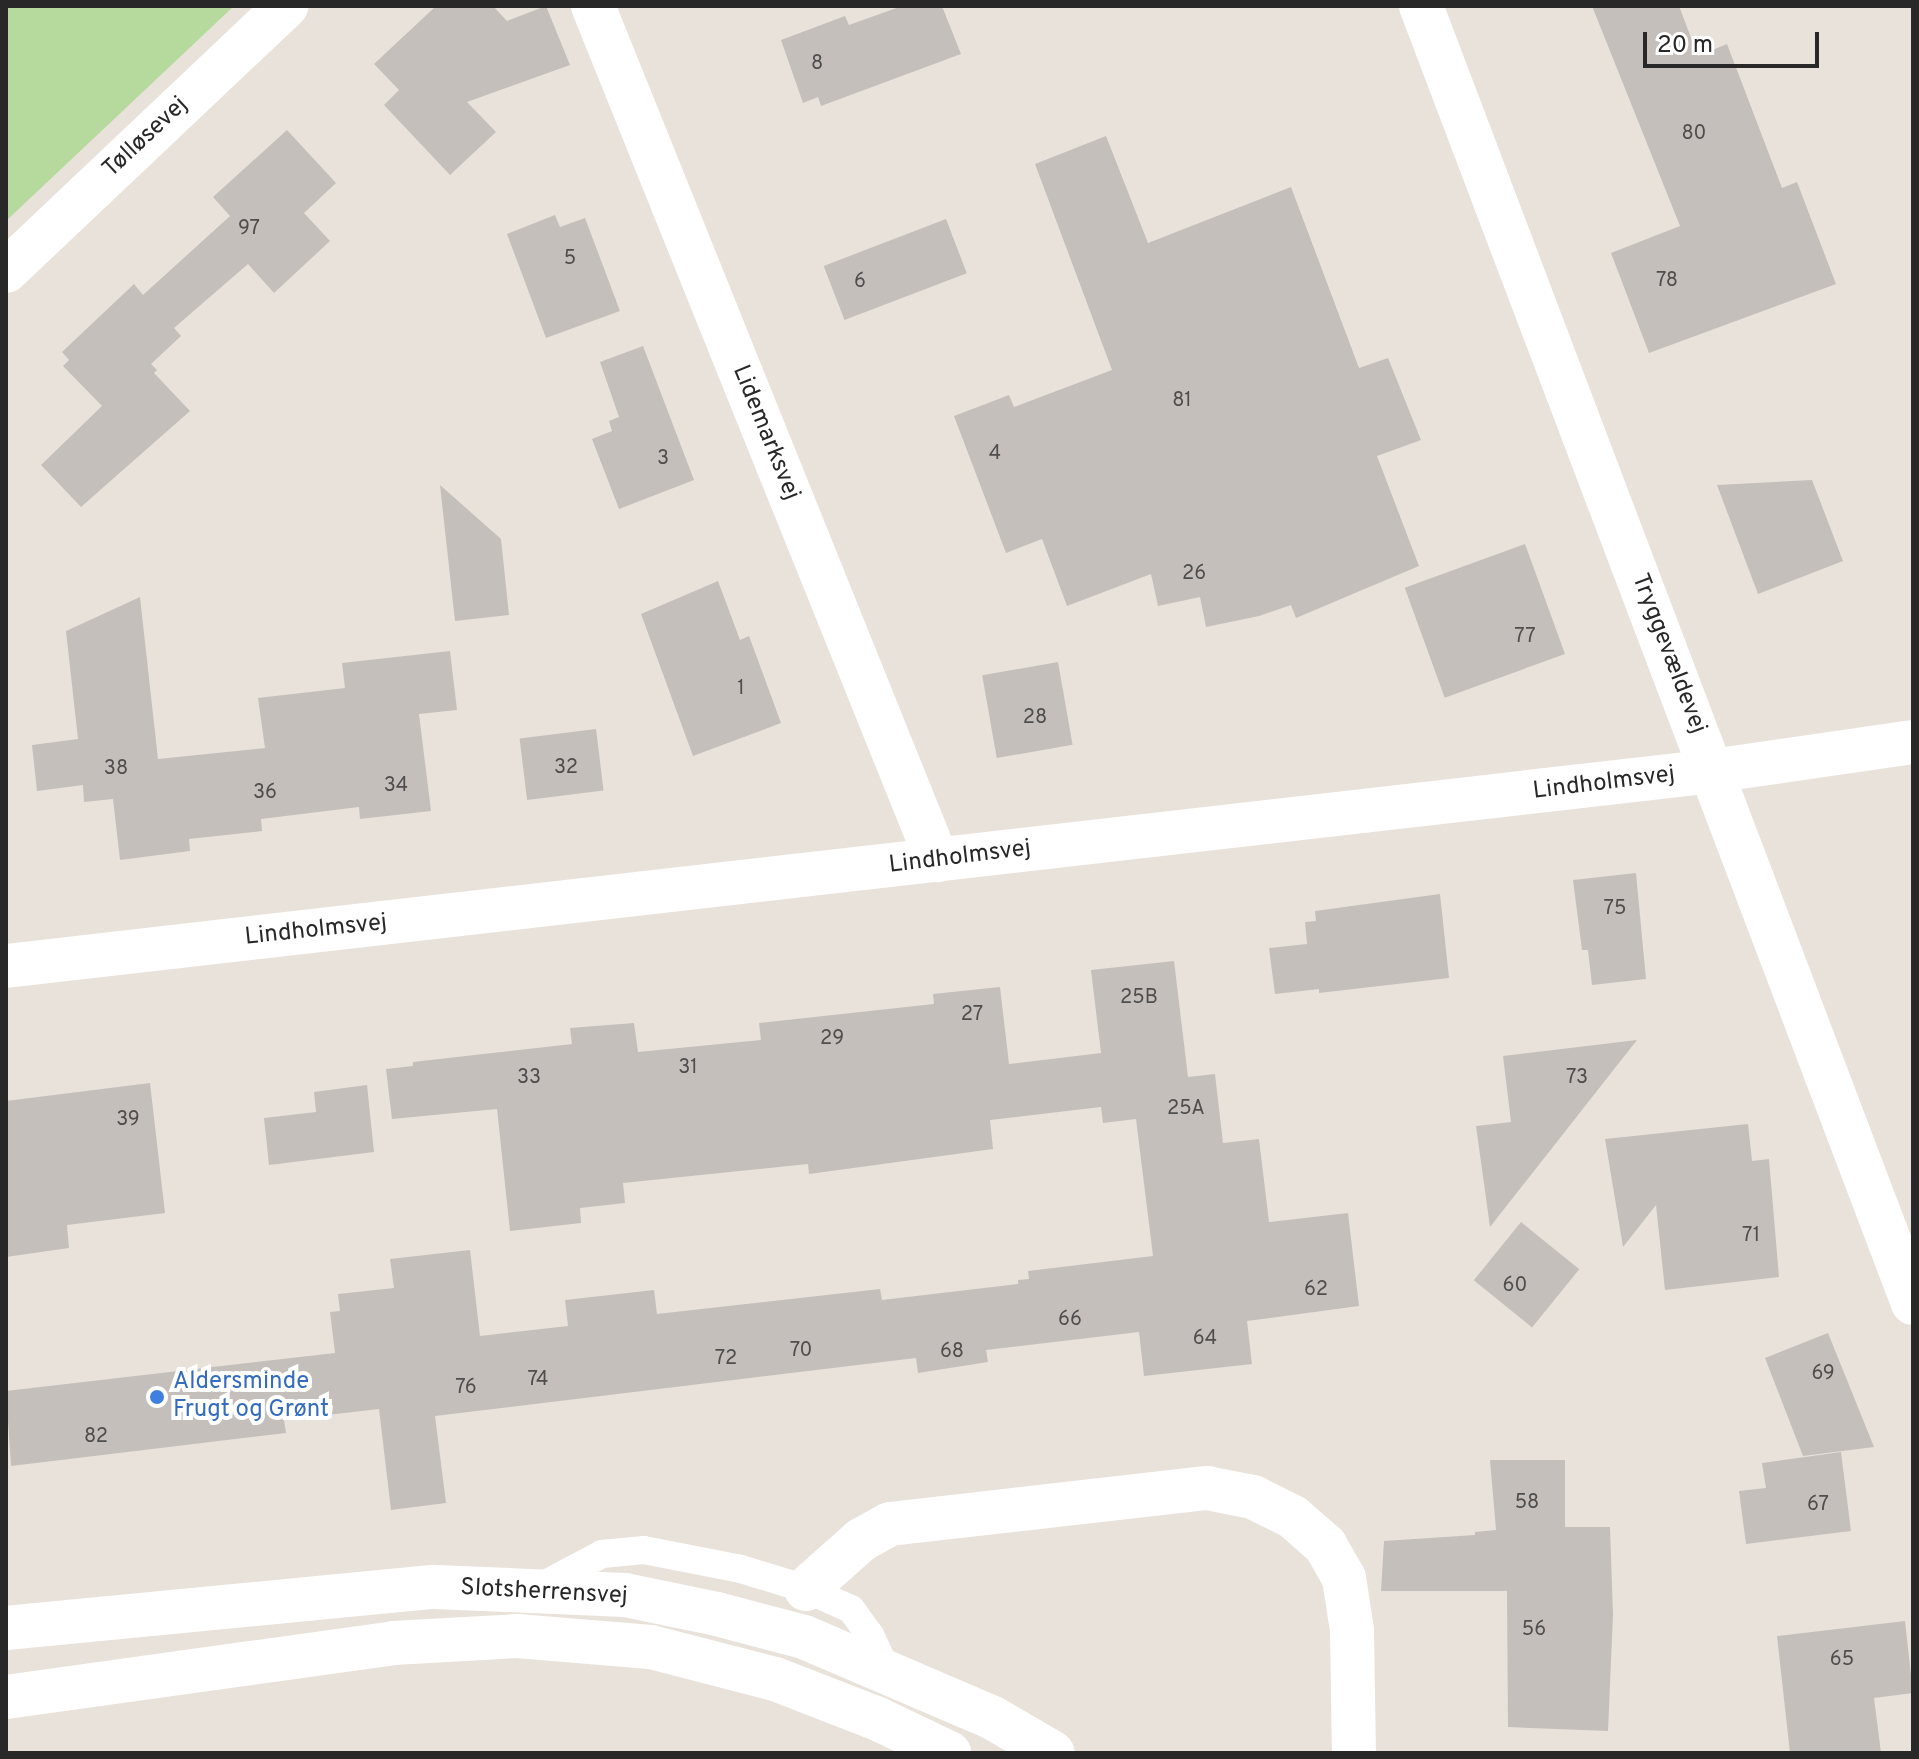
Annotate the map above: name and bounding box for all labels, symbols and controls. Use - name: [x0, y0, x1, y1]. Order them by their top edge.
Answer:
- scale bar: [1647, 16, 1823, 66]
- text: 20 m: [1657, 31, 1713, 61]
- house number: 8: [811, 52, 823, 76]
- street label: Tølløsevej: [98, 91, 194, 185]
- house number: 80: [1682, 122, 1706, 146]
- house number: 97: [238, 217, 260, 241]
- house number: 5: [564, 247, 576, 271]
- house number: 78: [1656, 269, 1678, 293]
- house number: 6: [854, 270, 866, 294]
- street label: Lidemarksvej: [725, 361, 805, 505]
- house number: 81: [1172, 389, 1192, 413]
- house number: 4: [989, 442, 1001, 466]
- house number: 3: [657, 447, 669, 471]
- house number: 26: [1182, 562, 1206, 586]
- street label: Tryggevældevej: [1624, 570, 1712, 738]
- house number: 77: [1514, 625, 1536, 649]
- house number: 1: [737, 677, 745, 701]
- house number: 28: [1023, 706, 1047, 730]
- house number: 32: [554, 756, 578, 780]
- house number: 38: [104, 757, 128, 781]
- street label: Lindholmsvej: [1531, 761, 1677, 807]
- house number: 34: [384, 774, 408, 798]
- house number: 36: [253, 781, 277, 805]
- street label: Lindholmsvej: [887, 835, 1033, 881]
- house number: 75: [1604, 897, 1626, 921]
- street label: Lindholmsvej: [244, 909, 388, 953]
- house number: 25B: [1120, 986, 1158, 1010]
- house number: 27: [961, 1003, 983, 1027]
- house number: 29: [820, 1027, 844, 1051]
- house number: 31: [678, 1056, 698, 1080]
- house number: 33: [517, 1066, 541, 1090]
- house number: 73: [1566, 1066, 1588, 1090]
- house number: 25A: [1167, 1097, 1205, 1121]
- house number: 39: [116, 1108, 140, 1132]
- house number: 71: [1742, 1224, 1760, 1248]
- house number: 60: [1503, 1274, 1527, 1298]
- house number: 62: [1304, 1278, 1328, 1302]
- house number: 66: [1058, 1308, 1082, 1332]
- house number: 64: [1193, 1327, 1217, 1351]
- house number: 70: [790, 1339, 812, 1363]
- house number: 68: [940, 1340, 964, 1364]
- house number: 72: [715, 1347, 737, 1371]
- house number: 69: [1811, 1362, 1835, 1386]
- house number: 74: [528, 1368, 548, 1392]
- place label: Aldersminde Frugt og Grønt: [173, 1369, 329, 1425]
- house number: 76: [455, 1376, 477, 1400]
- marker: Aldersminde Frugt og Grønt: [148, 1388, 166, 1406]
- house number: 82: [84, 1425, 108, 1449]
- house number: 58: [1515, 1491, 1539, 1515]
- house number: 67: [1807, 1493, 1829, 1517]
- street label: Slotsherrensvej: [460, 1574, 628, 1612]
- house number: 56: [1522, 1618, 1546, 1642]
- house number: 65: [1830, 1648, 1854, 1672]

